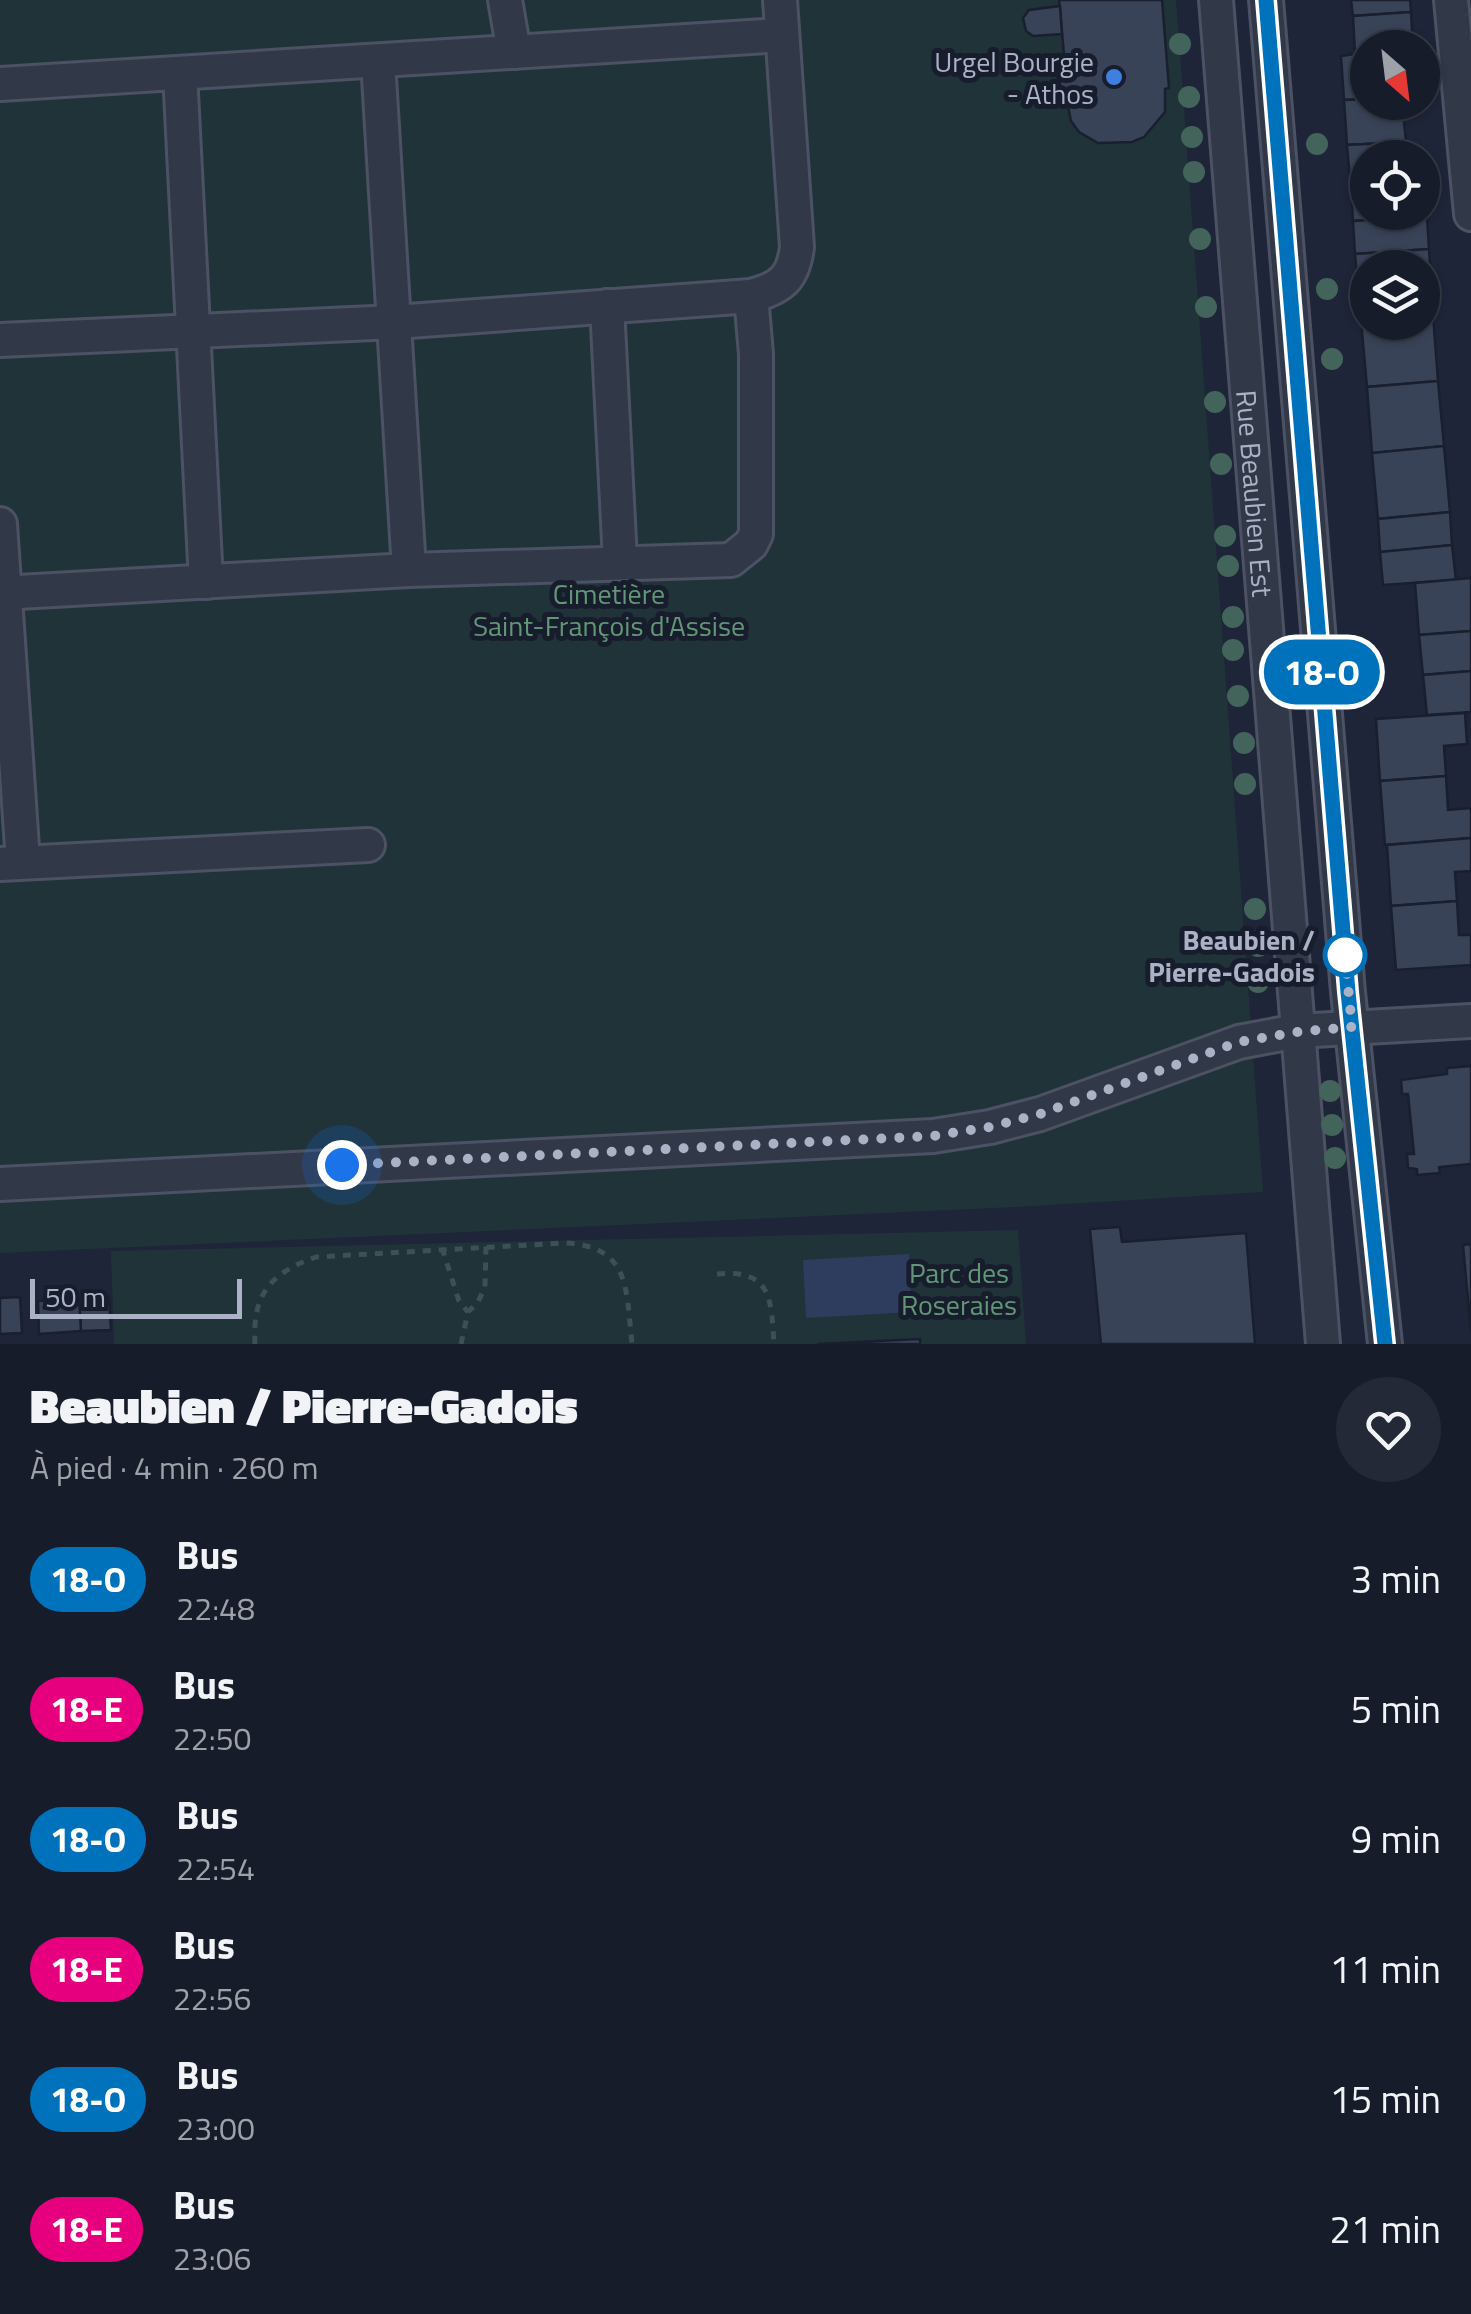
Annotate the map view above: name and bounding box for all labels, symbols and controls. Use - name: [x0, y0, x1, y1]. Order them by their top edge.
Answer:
- north arrow: [1350, 30, 1440, 120]
- map controls: [1350, 30, 1440, 340]
- place label: Urgel Bourgie - Athos: [934, 40, 1094, 115]
- marker: Urgel Bourgie - Athos: [1103, 66, 1125, 88]
- button: locate: [1350, 140, 1440, 230]
- button: layers: [1350, 250, 1440, 340]
- street label: Rue Beaubien Est: [1226, 388, 1285, 599]
- park label: Cimetière Saint-François d'Assise: [473, 572, 745, 647]
- line badge: 18-O: [1252, 640, 1392, 704]
- text: 18-O: [1284, 645, 1360, 699]
- place label: Beaubien / Pierre-Gadois: [1148, 918, 1315, 993]
- marker: Beaubien / Pierre-Gadois: [1324, 934, 1366, 976]
- your location: [317, 1140, 367, 1190]
- park label: Parc des Roseraies: [901, 1251, 1017, 1326]
- scale bar: [30, 1274, 242, 1318]
- text: 50 m: [45, 1275, 106, 1318]
- text: Beaubien / Pierre-Gadois: [30, 1369, 578, 1442]
- button: heart: [1336, 1377, 1441, 1482]
- text: À pied · 4 min · 260 m: [30, 1443, 319, 1491]
- text: Bus: [176, 1526, 238, 1584]
- text: 3 min: [1351, 1550, 1441, 1608]
- text: 18-O: [50, 1552, 126, 1606]
- text: 22:48: [176, 1584, 255, 1632]
- text: Bus: [173, 1656, 235, 1714]
- text: 5 min: [1351, 1680, 1441, 1738]
- text: 18-E: [50, 1682, 123, 1736]
- text: 22:50: [173, 1714, 252, 1762]
- text: Bus: [176, 1786, 238, 1844]
- text: 9 min: [1351, 1810, 1441, 1868]
- text: 18-O: [50, 1812, 126, 1866]
- text: 22:54: [176, 1844, 255, 1892]
- text: Bus: [173, 1916, 235, 1974]
- text: 11 min: [1330, 1940, 1441, 1998]
- text: 18-E: [50, 1942, 123, 1996]
- text: 22:56: [173, 1974, 252, 2022]
- text: Bus: [176, 2046, 238, 2104]
- text: 15 min: [1330, 2070, 1441, 2128]
- text: 18-O: [50, 2072, 126, 2126]
- text: 23:00: [176, 2104, 255, 2152]
- text: Bus: [173, 2176, 235, 2234]
- text: 21 min: [1330, 2200, 1441, 2258]
- text: 18-E: [50, 2202, 123, 2256]
- text: 23:06: [173, 2234, 252, 2282]

